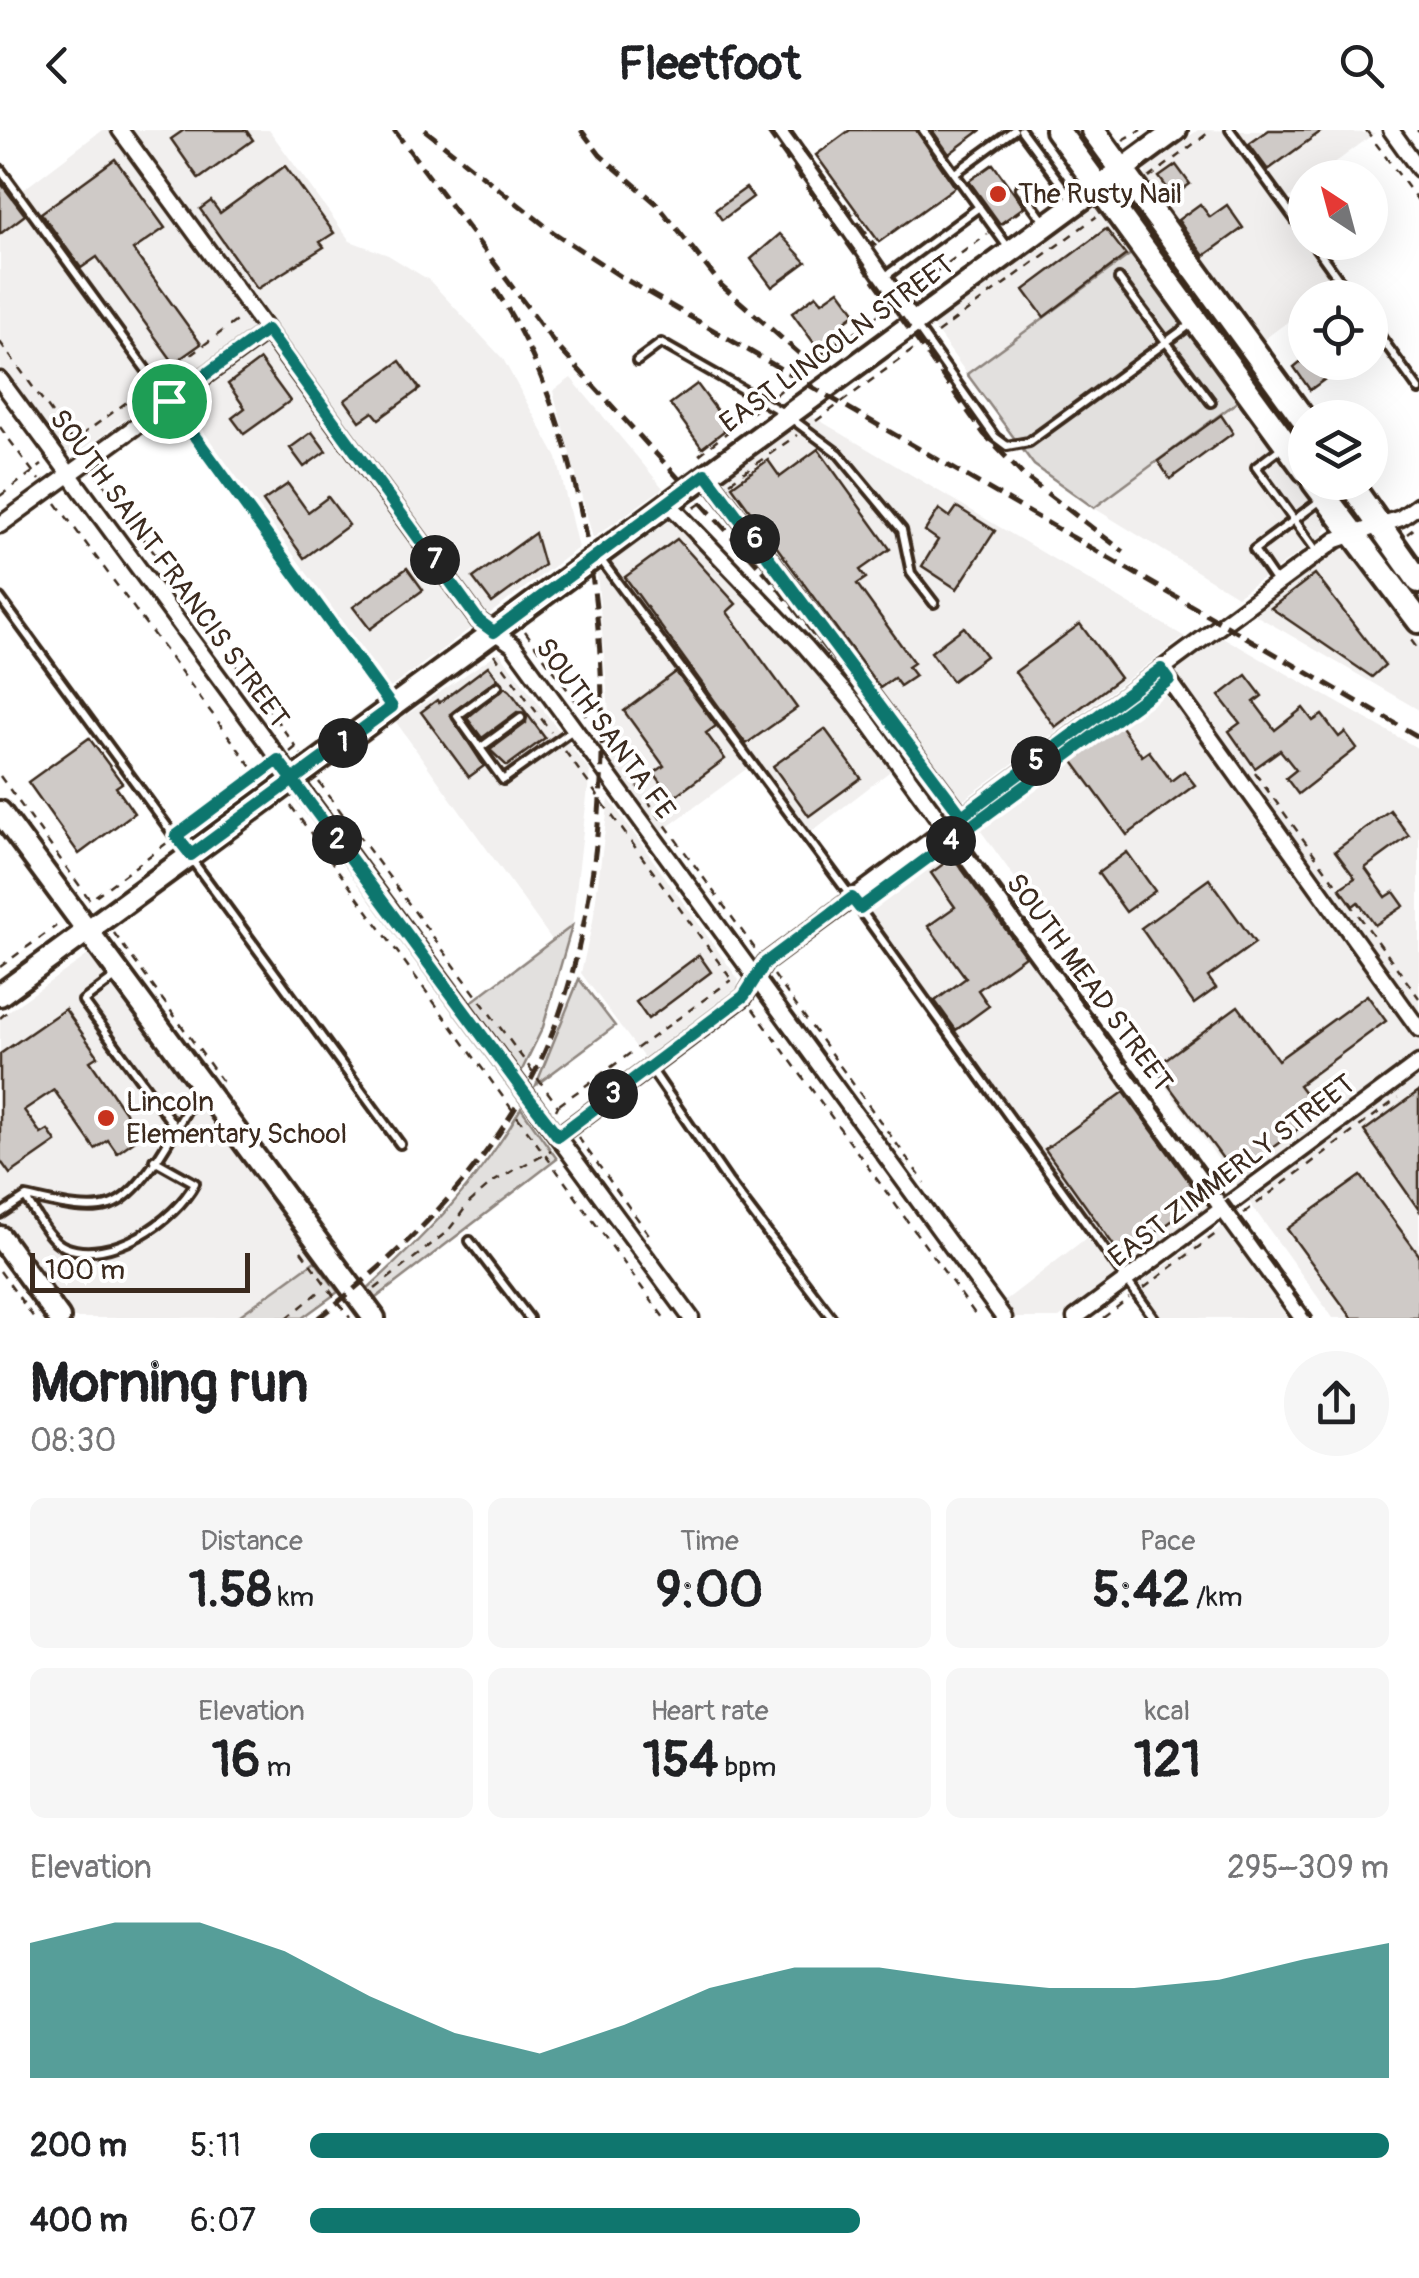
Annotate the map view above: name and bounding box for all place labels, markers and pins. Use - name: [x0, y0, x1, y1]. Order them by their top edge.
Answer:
- place label: The Rusty Nail: [1018, 177, 1182, 212]
- marker: The Rusty Nail: [987, 183, 1009, 205]
- pin: [127, 359, 212, 444]
- pin: 6: [730, 514, 780, 564]
- pin: 7: [410, 535, 460, 585]
- pin: 1: [318, 718, 368, 768]
- pin: 5: [1011, 736, 1061, 786]
- pin: 2: [312, 815, 362, 865]
- pin: 4: [926, 816, 976, 866]
- pin: 3: [588, 1069, 638, 1119]
- place label: Lincoln Elementary School: [126, 1085, 347, 1152]
- marker: Lincoln Elementary School: [95, 1107, 117, 1129]

